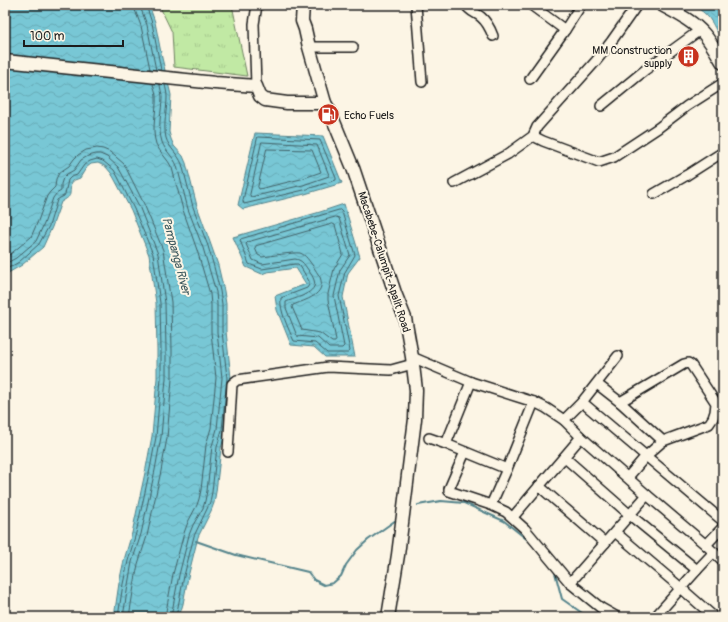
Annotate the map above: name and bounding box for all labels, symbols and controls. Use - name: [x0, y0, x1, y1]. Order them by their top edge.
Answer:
- scale bar: [24, 22, 123, 48]
- text: 100 m: [30, 29, 65, 44]
- building icon: MM Construction supply: [675, 43, 701, 69]
- place label: MM Construction supply: [592, 44, 672, 70]
- fuel station icon: Echo Fuels: [315, 102, 341, 128]
- place label: Echo Fuels: [344, 109, 394, 122]
- street label: Macabebe-Calumpit-Apalit Road: [355, 190, 413, 334]
- water label: Pampanga River: [158, 216, 194, 298]

